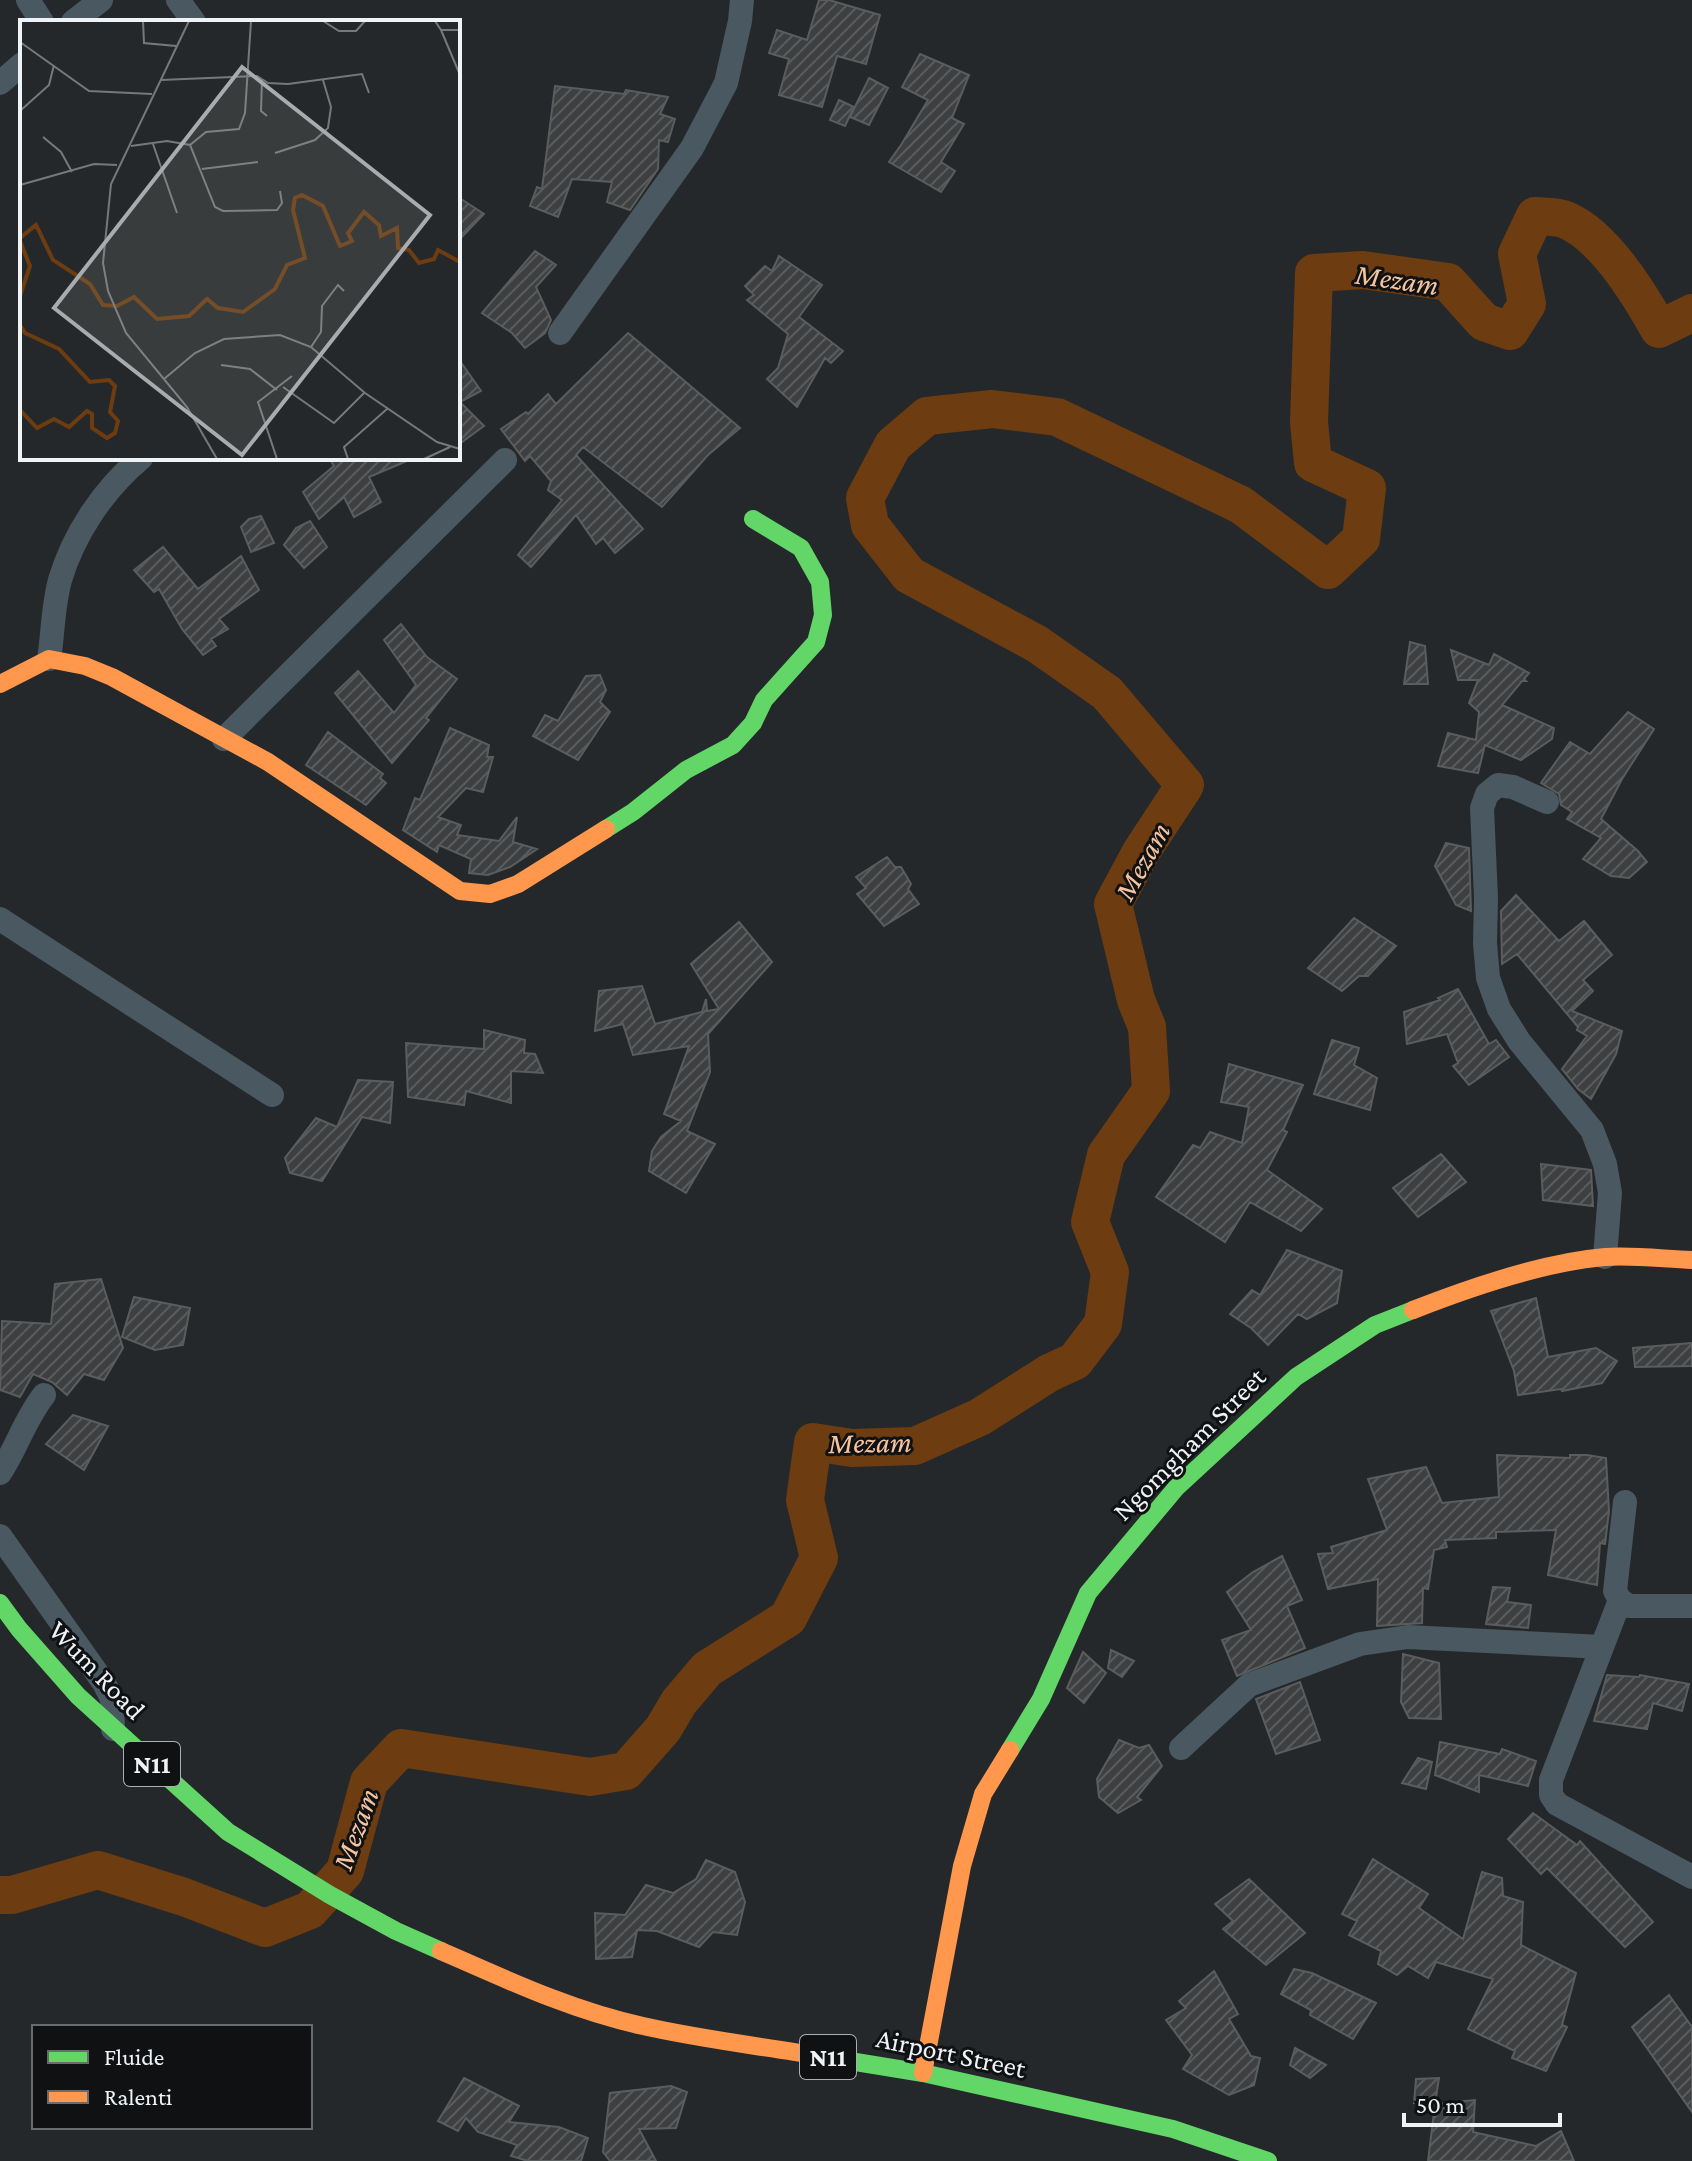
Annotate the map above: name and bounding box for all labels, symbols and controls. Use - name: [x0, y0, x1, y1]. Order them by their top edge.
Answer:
- inset map: [20, 20, 460, 460]
- water label: Mezam: [1352, 257, 1441, 301]
- water label: Mezam: [1107, 816, 1177, 907]
- street label: Ngomgham Street: [1106, 1361, 1272, 1527]
- water label: Mezam: [827, 1425, 912, 1459]
- street label: Wum Road: [43, 1614, 152, 1726]
- road number: N11: [124, 1742, 180, 1786]
- water label: Mezam: [325, 1784, 385, 1875]
- street label: Airport Street: [874, 2022, 1029, 2084]
- legend: [32, 2025, 312, 2129]
- road number: N11: [800, 2035, 856, 2079]
- text: Fluide: [104, 2043, 164, 2070]
- scale bar: [1404, 2077, 1560, 2127]
- text: Ralenti: [104, 2083, 172, 2110]
- text: 50 m: [1416, 2091, 1465, 2118]

